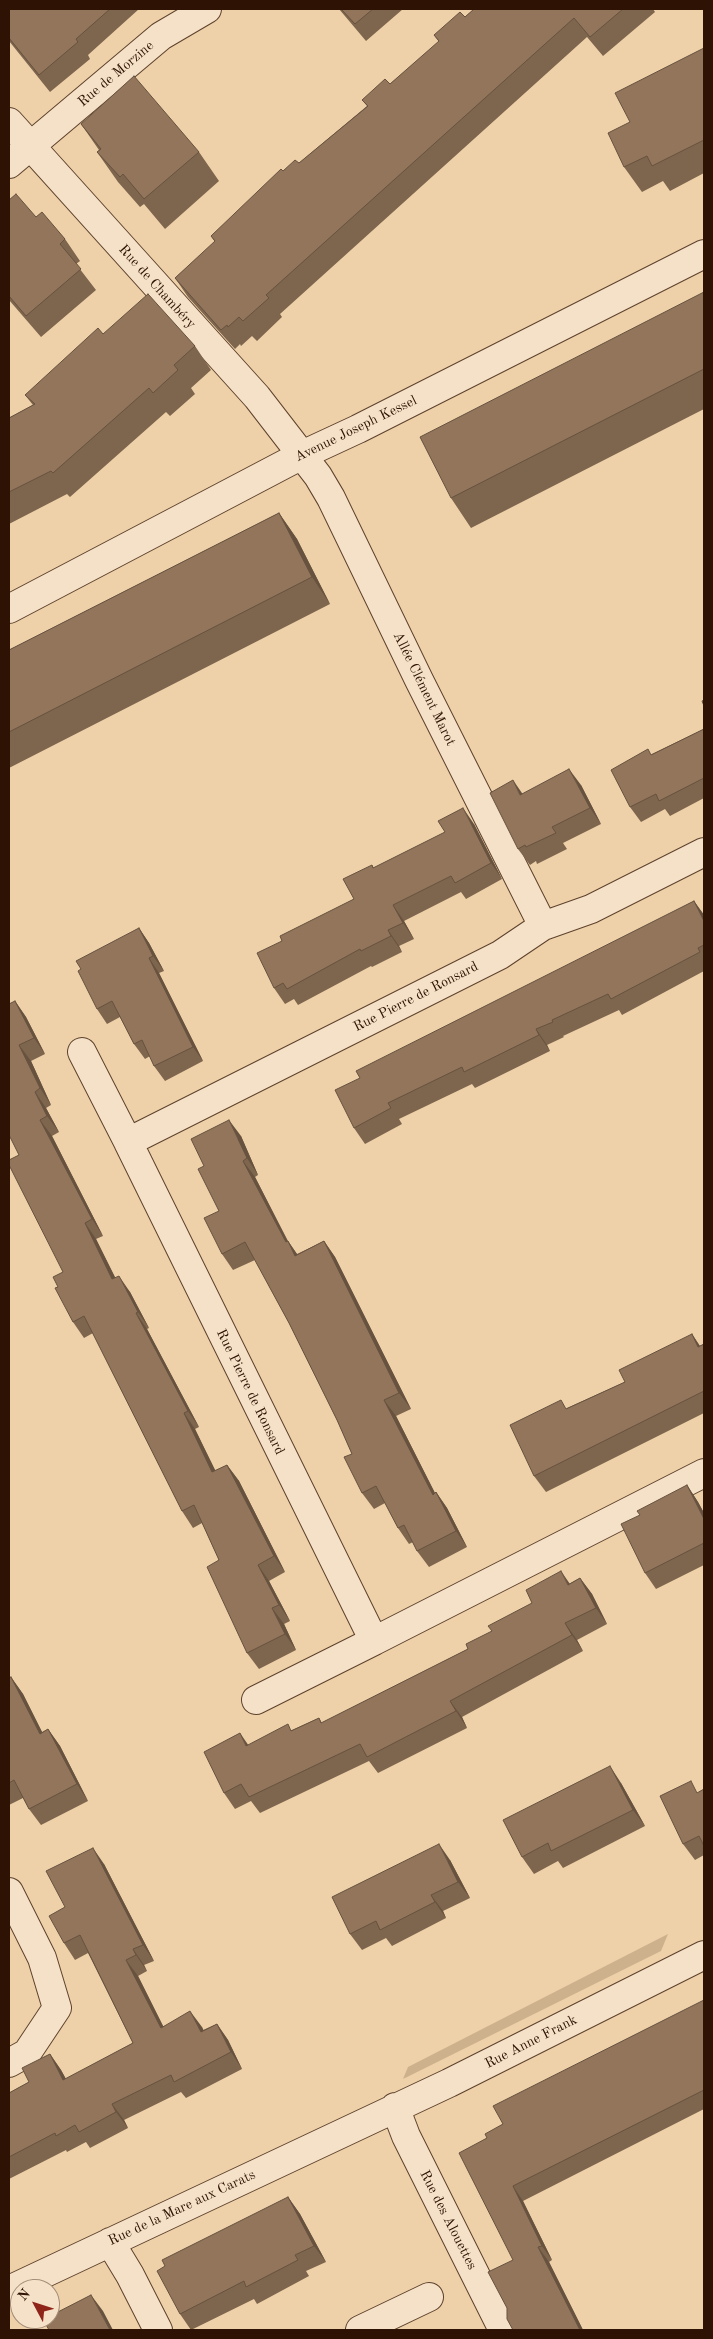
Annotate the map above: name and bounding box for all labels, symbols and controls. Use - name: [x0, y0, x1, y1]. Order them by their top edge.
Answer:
- street label: Rue de Morzine: [75, 37, 157, 111]
- street label: Rue de Chambéry: [115, 242, 199, 332]
- street label: Avenue Joseph Kessel: [292, 392, 420, 466]
- street label: Allée Clément Marot: [389, 629, 459, 749]
- street label: Rue Pierre de Ronsard: [351, 958, 481, 1036]
- street label: Rue Pierre de Ronsard: [212, 1326, 288, 1458]
- street label: Rue Anne Frank: [482, 2012, 580, 2072]
- street label: Rue de la Mare aux Carats: [106, 2166, 258, 2250]
- street label: Rue des Alouettes: [416, 2168, 480, 2272]
- north arrow: [10, 2279, 60, 2329]
- text: N: [15, 2286, 33, 2304]

